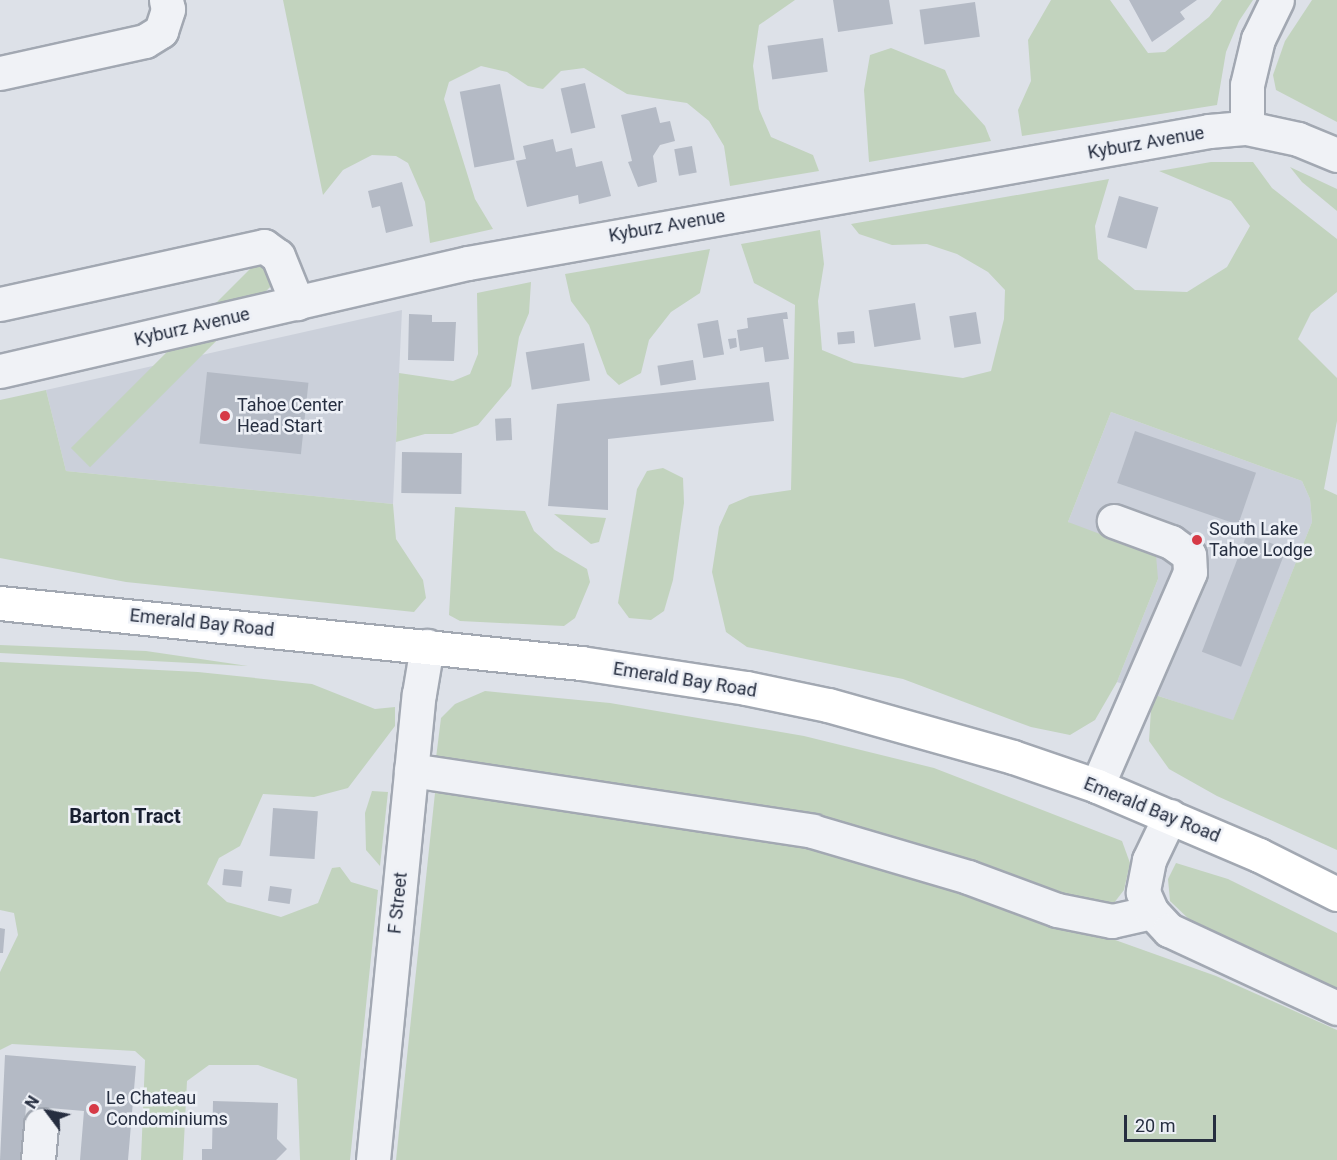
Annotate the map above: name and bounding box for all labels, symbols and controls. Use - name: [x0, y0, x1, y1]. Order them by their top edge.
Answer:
- street label: Kyburz Avenue: [1086, 122, 1206, 164]
- street label: Kyburz Avenue: [607, 205, 727, 247]
- street label: Kyburz Avenue: [132, 303, 252, 351]
- place label: Tahoe Center Head Start: [237, 395, 343, 438]
- marker: Tahoe Center Head Start: [218, 409, 232, 423]
- place label: South Lake Tahoe Lodge: [1209, 519, 1312, 562]
- marker: South Lake Tahoe Lodge: [1190, 533, 1204, 547]
- street label: Emerald Bay Road: [129, 605, 275, 641]
- street label: Emerald Bay Road: [612, 658, 758, 702]
- street label: Emerald Bay Road: [1081, 773, 1223, 847]
- district label: Barton Tract: [69, 804, 181, 828]
- street label: F Street: [384, 871, 412, 935]
- north arrow: [18, 1082, 78, 1142]
- place label: Le Chateau Condominiums: [106, 1088, 228, 1130]
- text: N: [21, 1092, 43, 1112]
- marker: Le Chateau Condominiums: [87, 1102, 101, 1116]
- scale bar: [1127, 1103, 1218, 1141]
- text: 20 m: [1135, 1115, 1175, 1136]

